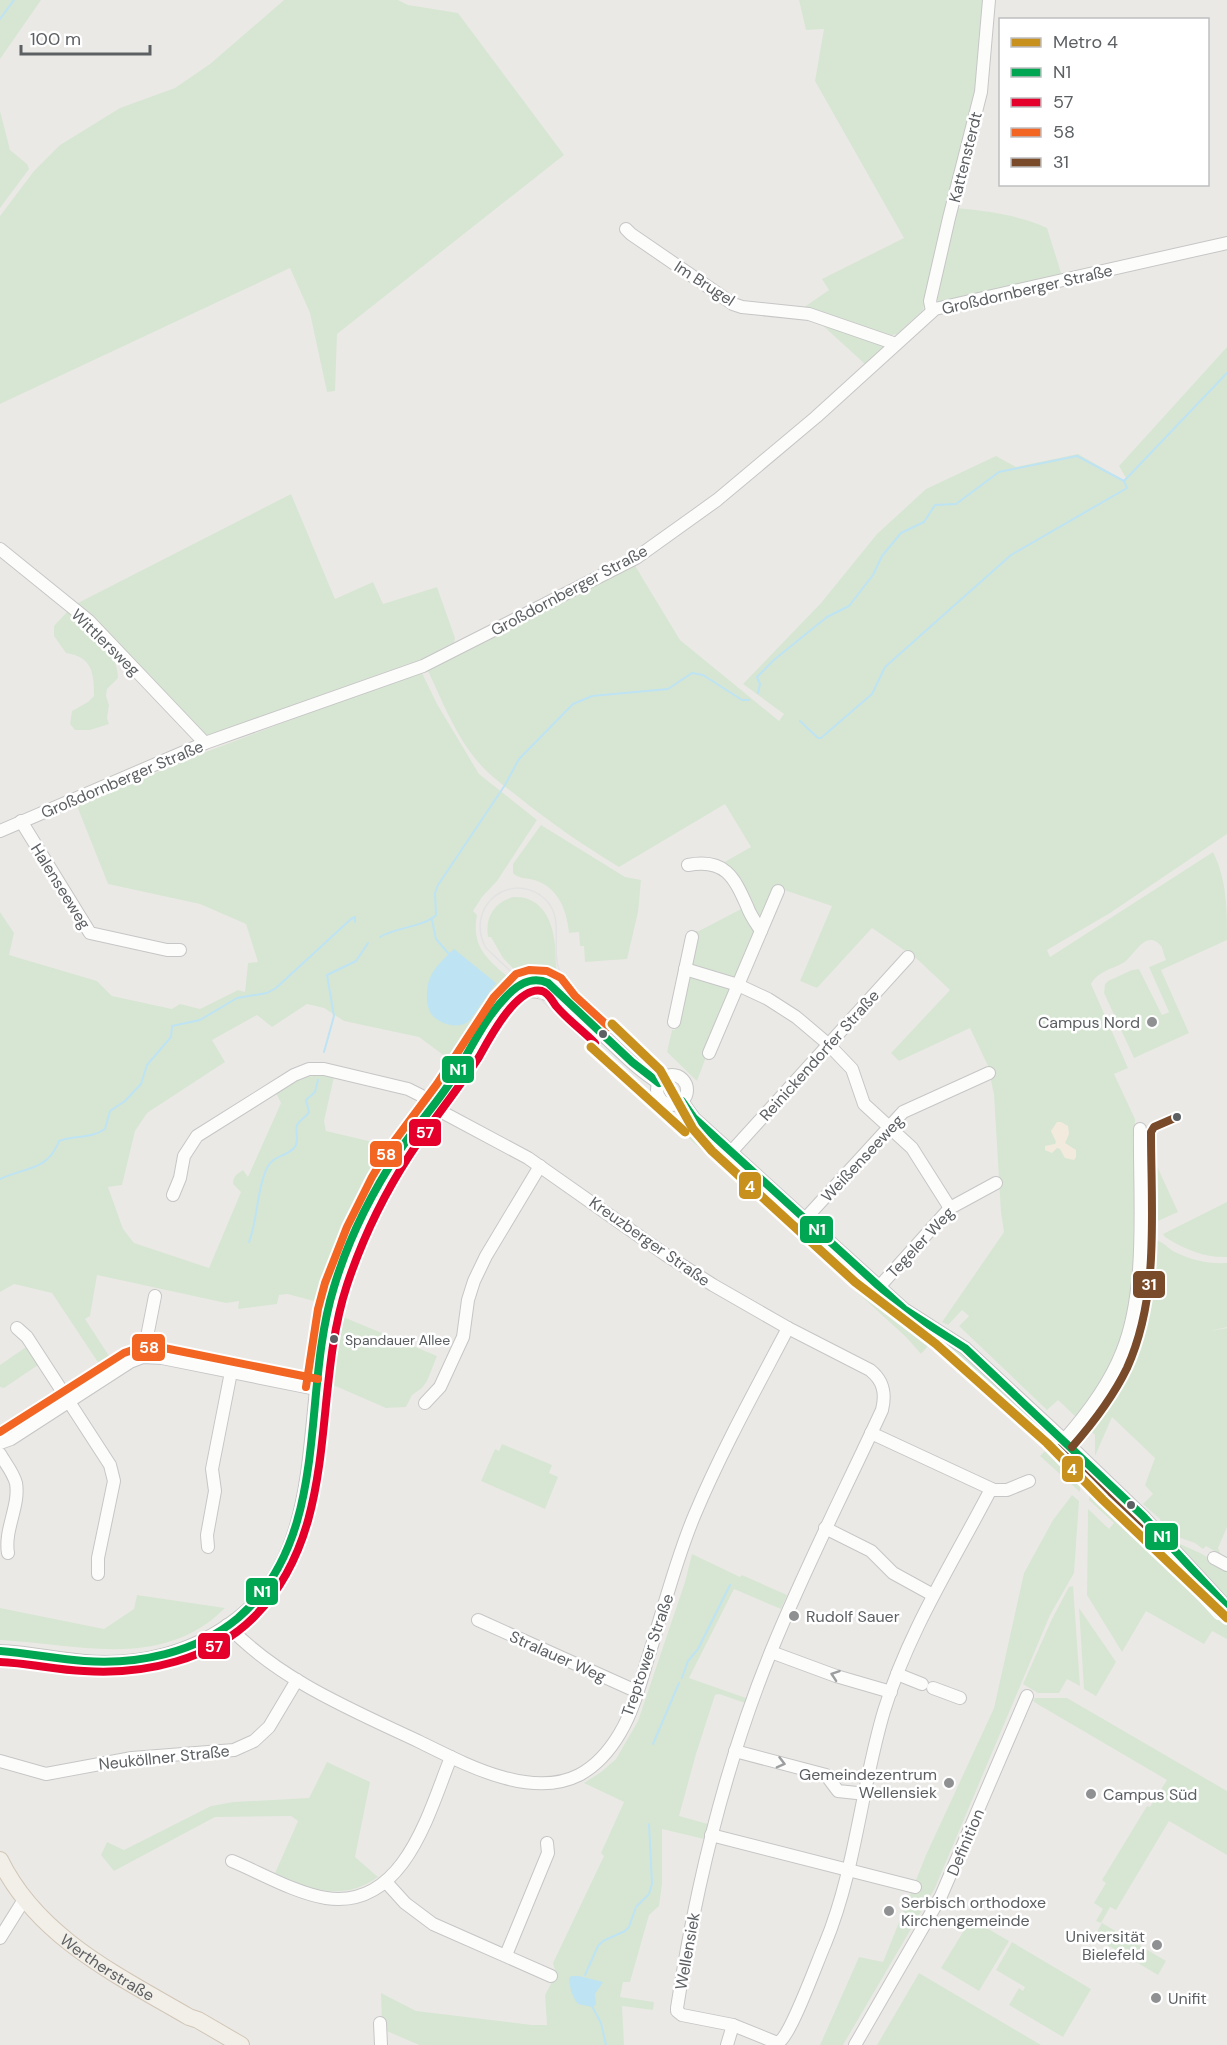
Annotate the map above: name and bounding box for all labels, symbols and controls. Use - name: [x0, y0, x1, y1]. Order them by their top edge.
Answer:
- scale bar: [21, 18, 150, 56]
- legend: [999, 18, 1209, 186]
- text: 100 m: [30, 27, 81, 51]
- text: Metro 4: [1053, 30, 1118, 54]
- text: N1: [1053, 60, 1071, 84]
- text: 57: [1053, 90, 1073, 114]
- street label: Kattensterdt: [944, 110, 987, 205]
- text: 58: [1053, 120, 1075, 144]
- text: 31: [1053, 150, 1069, 174]
- street label: Im Brugel: [670, 256, 739, 311]
- street label: Großdornberger Straße: [940, 260, 1115, 319]
- street label: Großdornberger Straße: [487, 540, 651, 641]
- street label: Wittlersweg: [67, 604, 145, 681]
- street label: Großdornberger Straße: [38, 736, 207, 823]
- street label: Halenseeweg: [26, 839, 95, 933]
- street label: Reinickendorfer Straße: [755, 985, 884, 1125]
- place label: Campus Nord: [1038, 1012, 1140, 1033]
- marker: Campus Nord: [1145, 1015, 1159, 1029]
- unlabelled marker: [597, 1028, 609, 1040]
- line badge: N1: [441, 1055, 475, 1084]
- text: N1: [449, 1059, 467, 1080]
- street label: Weißenseeweg: [816, 1110, 908, 1206]
- unlabelled marker: [1171, 1111, 1183, 1123]
- line badge: 57: [408, 1118, 442, 1147]
- text: 57: [416, 1122, 435, 1143]
- line badge: 58: [369, 1140, 403, 1168]
- text: 58: [376, 1144, 396, 1165]
- line badge: 4: [738, 1171, 762, 1200]
- text: 4: [745, 1176, 755, 1197]
- street label: Kreuzberger Straße: [585, 1192, 714, 1291]
- street label: Tegeler Weg: [882, 1202, 959, 1282]
- line badge: N1: [799, 1215, 834, 1244]
- text: N1: [808, 1219, 826, 1240]
- line badge: 31: [1132, 1270, 1166, 1299]
- text: 31: [1141, 1274, 1157, 1295]
- place label: Spandauer Allee: [345, 1331, 450, 1349]
- line badge: 58: [131, 1333, 166, 1362]
- marker: Spandauer Allee: [328, 1333, 340, 1345]
- text: 58: [139, 1337, 159, 1358]
- line badge: 4: [1061, 1455, 1084, 1483]
- text: 4: [1067, 1459, 1077, 1480]
- unlabelled marker: [1125, 1499, 1137, 1511]
- line badge: N1: [1144, 1522, 1179, 1551]
- text: N1: [1153, 1526, 1171, 1547]
- line badge: N1: [245, 1577, 279, 1606]
- text: N1: [253, 1581, 271, 1602]
- street label: Treptower Straße: [617, 1591, 678, 1719]
- place label: Rudolf Sauer: [806, 1606, 900, 1627]
- marker: Rudolf Sauer: [787, 1609, 801, 1623]
- street label: Stralauer Weg: [506, 1626, 609, 1687]
- line badge: 57: [197, 1632, 231, 1660]
- text: 57: [205, 1636, 224, 1657]
- one-way arrow: [830, 1670, 841, 1682]
- street label: Neuköllner Straße: [98, 1740, 231, 1775]
- one-way arrow: [775, 1756, 786, 1768]
- place label: Gemeindezentrum Wellensiek: [799, 1764, 937, 1803]
- marker: Gemeindezentrum Wellensiek: [942, 1776, 956, 1790]
- place label: Campus Süd: [1103, 1784, 1197, 1805]
- marker: Campus Süd: [1084, 1787, 1098, 1801]
- street label: Definition: [942, 1805, 989, 1879]
- place label: Serbisch orthodoxe Kirchengemeinde: [901, 1892, 1046, 1931]
- marker: Serbisch orthodoxe Kirchengemeinde: [882, 1904, 896, 1918]
- street label: Wellensiek: [670, 1911, 705, 1991]
- place label: Universität Bielefeld: [1066, 1926, 1145, 1965]
- street label: Wertherstraße: [56, 1929, 158, 2006]
- marker: Universität Bielefeld: [1150, 1938, 1164, 1952]
- place label: Unifit: [1168, 1988, 1207, 2009]
- marker: Unifit: [1149, 1991, 1163, 2005]

